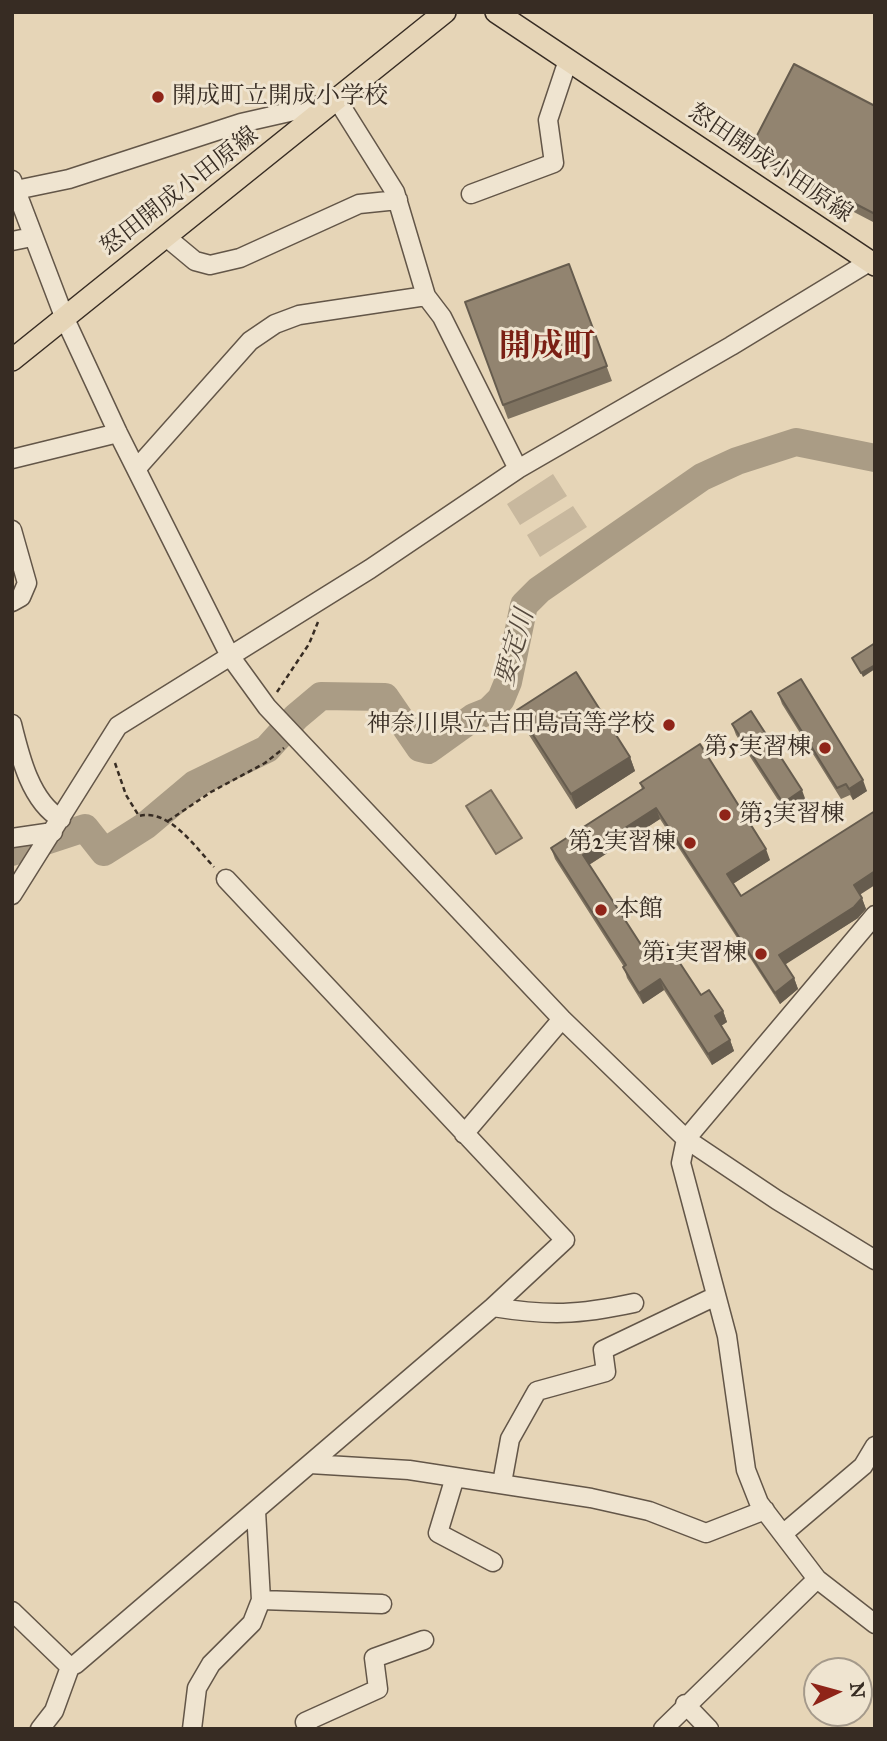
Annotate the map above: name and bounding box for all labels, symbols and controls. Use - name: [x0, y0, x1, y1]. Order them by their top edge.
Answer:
- place label: 開成町立開成小学校: [172, 83, 388, 111]
- marker: 開成町立開成小学校: [150, 89, 166, 105]
- street label: 怒田開成小田原線: [682, 98, 858, 230]
- street label: 怒田開成小田原線: [95, 122, 265, 262]
- district label: 開成町: [499, 329, 595, 367]
- water label: 要定川: [490, 606, 542, 690]
- place label: 神奈川県立吉田島高等学校: [367, 711, 655, 739]
- marker: 神奈川県立吉田島高等学校: [661, 717, 677, 733]
- place label: 第5実習棟: [704, 734, 811, 762]
- marker: 第5実習棟: [817, 740, 833, 756]
- place label: 第3実習棟: [739, 801, 845, 829]
- marker: 第3実習棟: [717, 807, 733, 823]
- place label: 第2実習棟: [568, 829, 676, 857]
- marker: 第2実習棟: [682, 835, 698, 851]
- place label: 本館: [615, 896, 663, 924]
- marker: 本館: [593, 902, 609, 918]
- place label: 第1実習棟: [642, 940, 747, 968]
- marker: 第1実習棟: [753, 946, 769, 962]
- north arrow: [803, 1657, 873, 1727]
- text: N: [845, 1681, 870, 1699]

